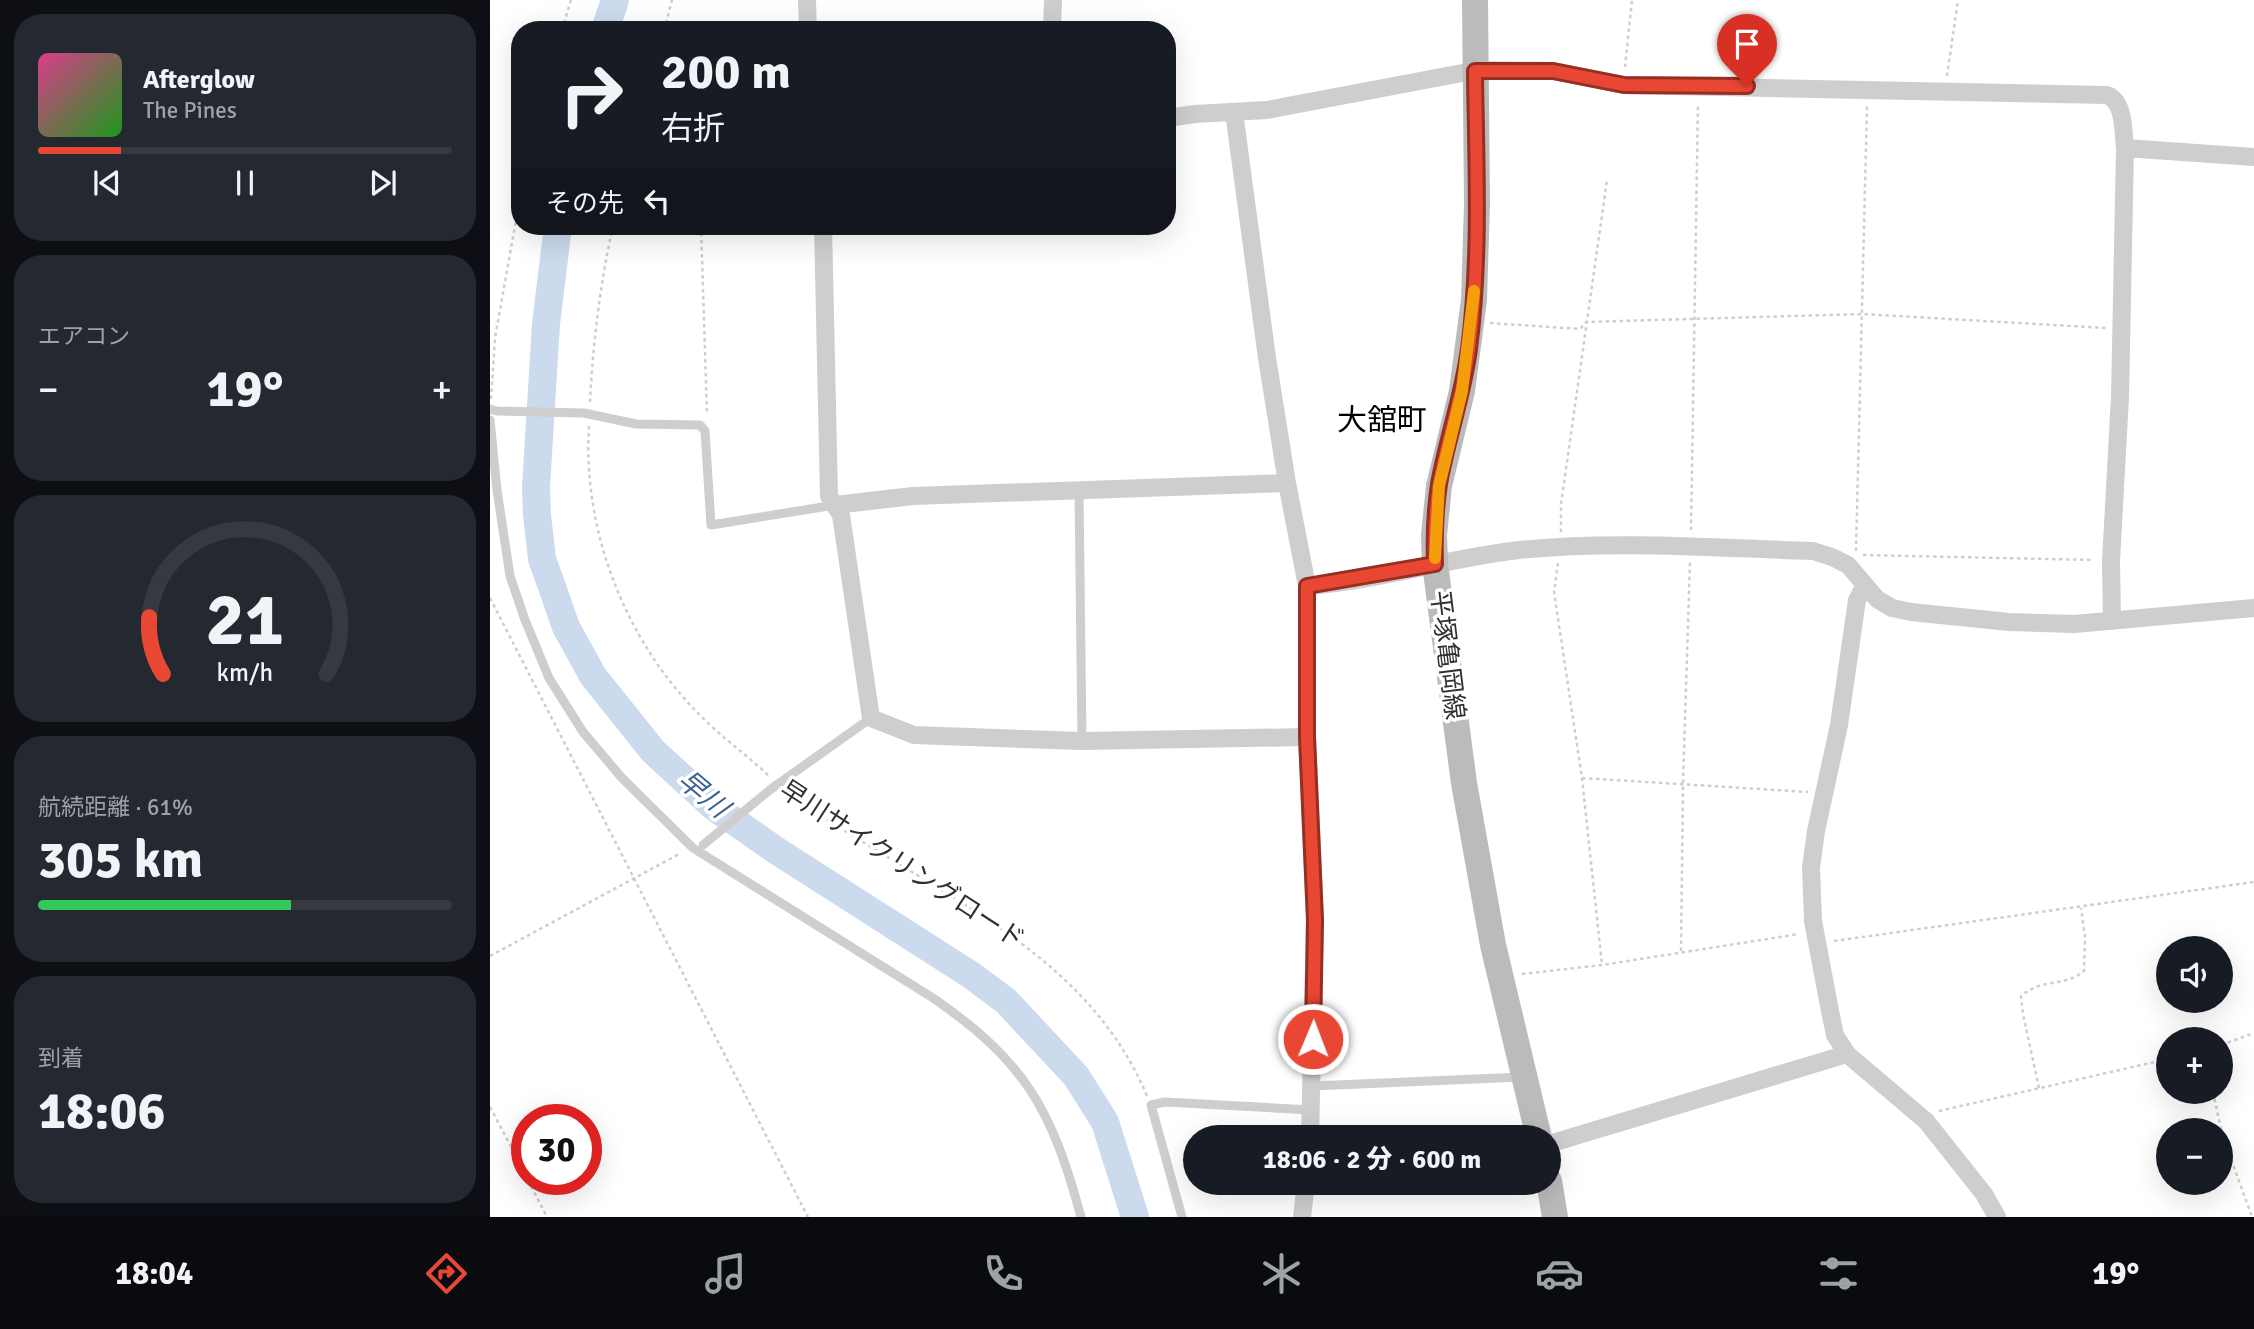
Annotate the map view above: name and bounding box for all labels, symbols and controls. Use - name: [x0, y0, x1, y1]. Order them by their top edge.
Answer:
- pin: [1717, 14, 1777, 86]
- icon: arrive: [1728, 25, 1766, 63]
- text: 200 m: [661, 42, 791, 102]
- icon: right: [546, 49, 637, 140]
- text: Afterglow: [143, 64, 255, 96]
- text: The Pines: [143, 96, 237, 125]
- text: 右折: [661, 109, 725, 148]
- icon: previous: [88, 164, 126, 202]
- icon: pause: [226, 164, 264, 202]
- icon: next: [364, 164, 402, 202]
- icon: left: [638, 182, 676, 220]
- text: その先: [546, 188, 624, 220]
- text: エアコン: [38, 322, 130, 351]
- text: 19°: [207, 357, 283, 421]
- text: −: [38, 366, 59, 413]
- text: +: [431, 366, 452, 413]
- district label: 大舘町: [1337, 402, 1427, 439]
- text: 21: [206, 577, 284, 666]
- street label: 平塚亀岡線: [1423, 589, 1471, 721]
- text: km/h: [217, 657, 273, 688]
- water label: 早川: [671, 763, 738, 827]
- street label: 早川サイクリングロード: [774, 774, 1030, 956]
- text: 航続距離 · 61%: [38, 793, 193, 822]
- text: 305 km: [38, 828, 203, 892]
- map controls: [2156, 936, 2233, 1195]
- button: sound: [2156, 936, 2233, 1013]
- position arrow: [1276, 1002, 1350, 1076]
- button: +: [2156, 1027, 2233, 1104]
- text: 到着: [38, 1044, 84, 1073]
- text: 18:06: [38, 1079, 166, 1143]
- speed limit sign: 30: [511, 1104, 602, 1195]
- button: −: [2156, 1118, 2233, 1195]
- text: 18:06 · 2 分 · 600 m: [1263, 1144, 1481, 1176]
- icon: directions: [422, 1249, 471, 1298]
- icon: music: [701, 1249, 750, 1298]
- icon: phone: [979, 1249, 1028, 1298]
- icon: climate: [1257, 1249, 1306, 1298]
- icon: car: [1535, 1249, 1584, 1298]
- icon: filters: [1814, 1249, 1863, 1298]
- text: 18:04: [115, 1254, 193, 1293]
- text: 19°: [2092, 1254, 2139, 1293]

